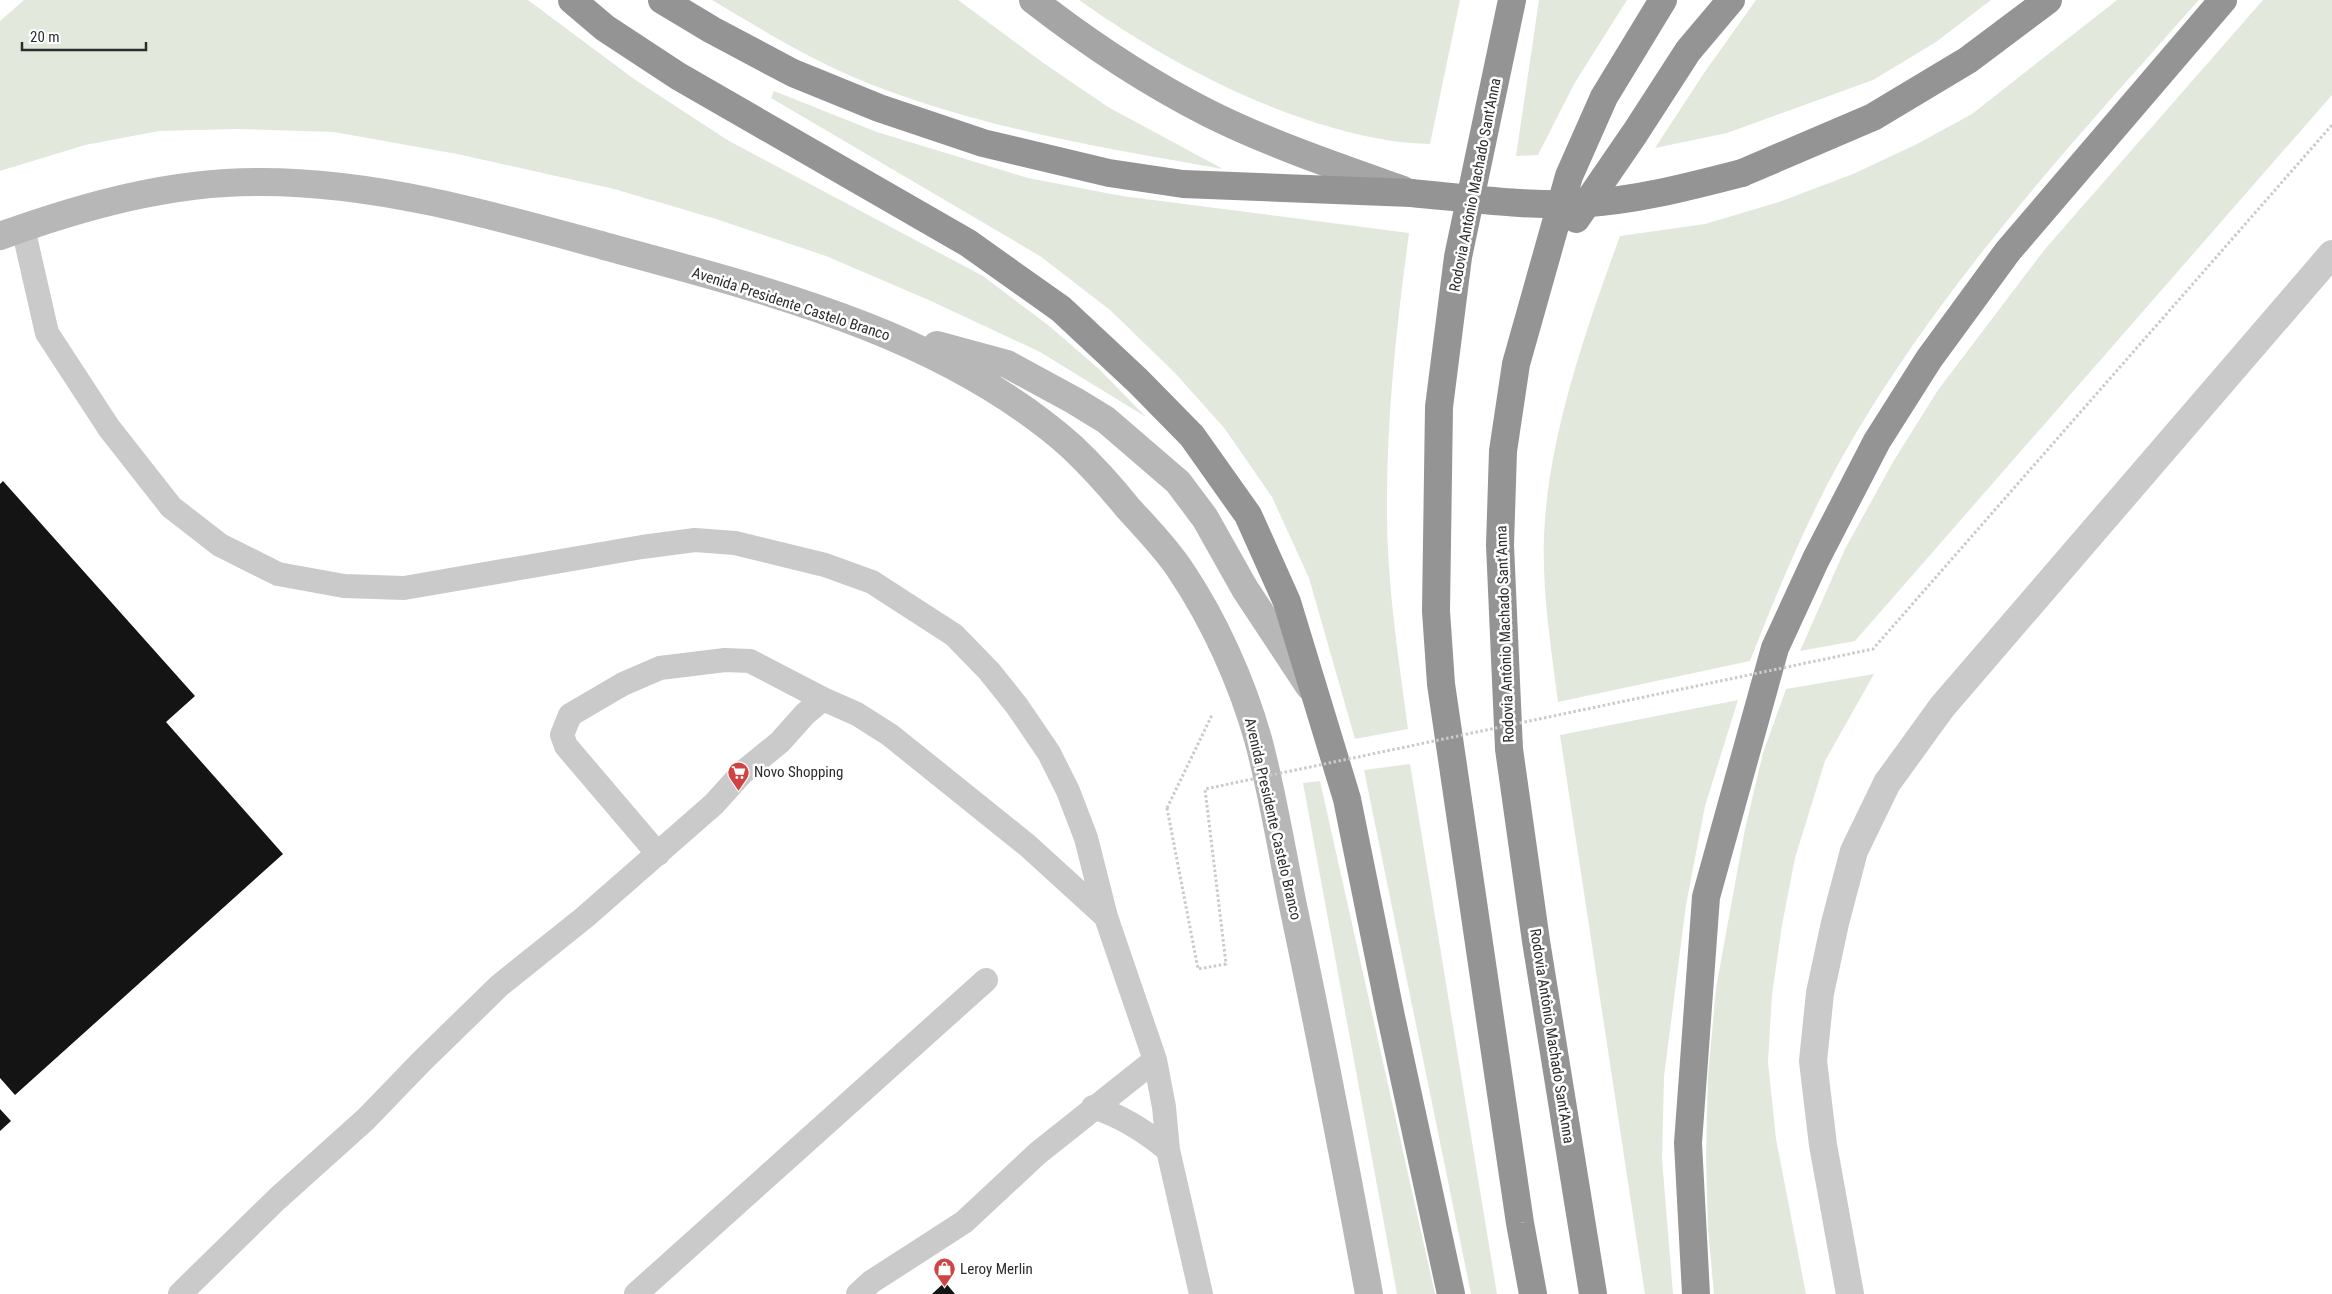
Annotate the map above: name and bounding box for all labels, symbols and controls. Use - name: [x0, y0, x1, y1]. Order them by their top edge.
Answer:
- scale bar: [22, 20, 146, 52]
- text: 20 m: [30, 28, 60, 46]
- street label: Rodovia Antônio Machado Sant'Anna: [1445, 77, 1505, 293]
- street label: Avenida Presidente Castelo Branco: [690, 263, 892, 345]
- street label: Rodovia Antônio Machado Sant'Anna: [1492, 525, 1518, 743]
- street label: Avenida Presidente Castelo Branco: [1241, 716, 1305, 922]
- supermarket icon: Novo Shopping: [726, 760, 750, 791]
- place label: Novo Shopping: [754, 763, 843, 781]
- street label: Rodovia Antônio Machado Sant'Anna: [1526, 927, 1578, 1145]
- shop icon: Leroy Merlin: [932, 1257, 956, 1288]
- place label: Leroy Merlin: [960, 1260, 1033, 1278]

